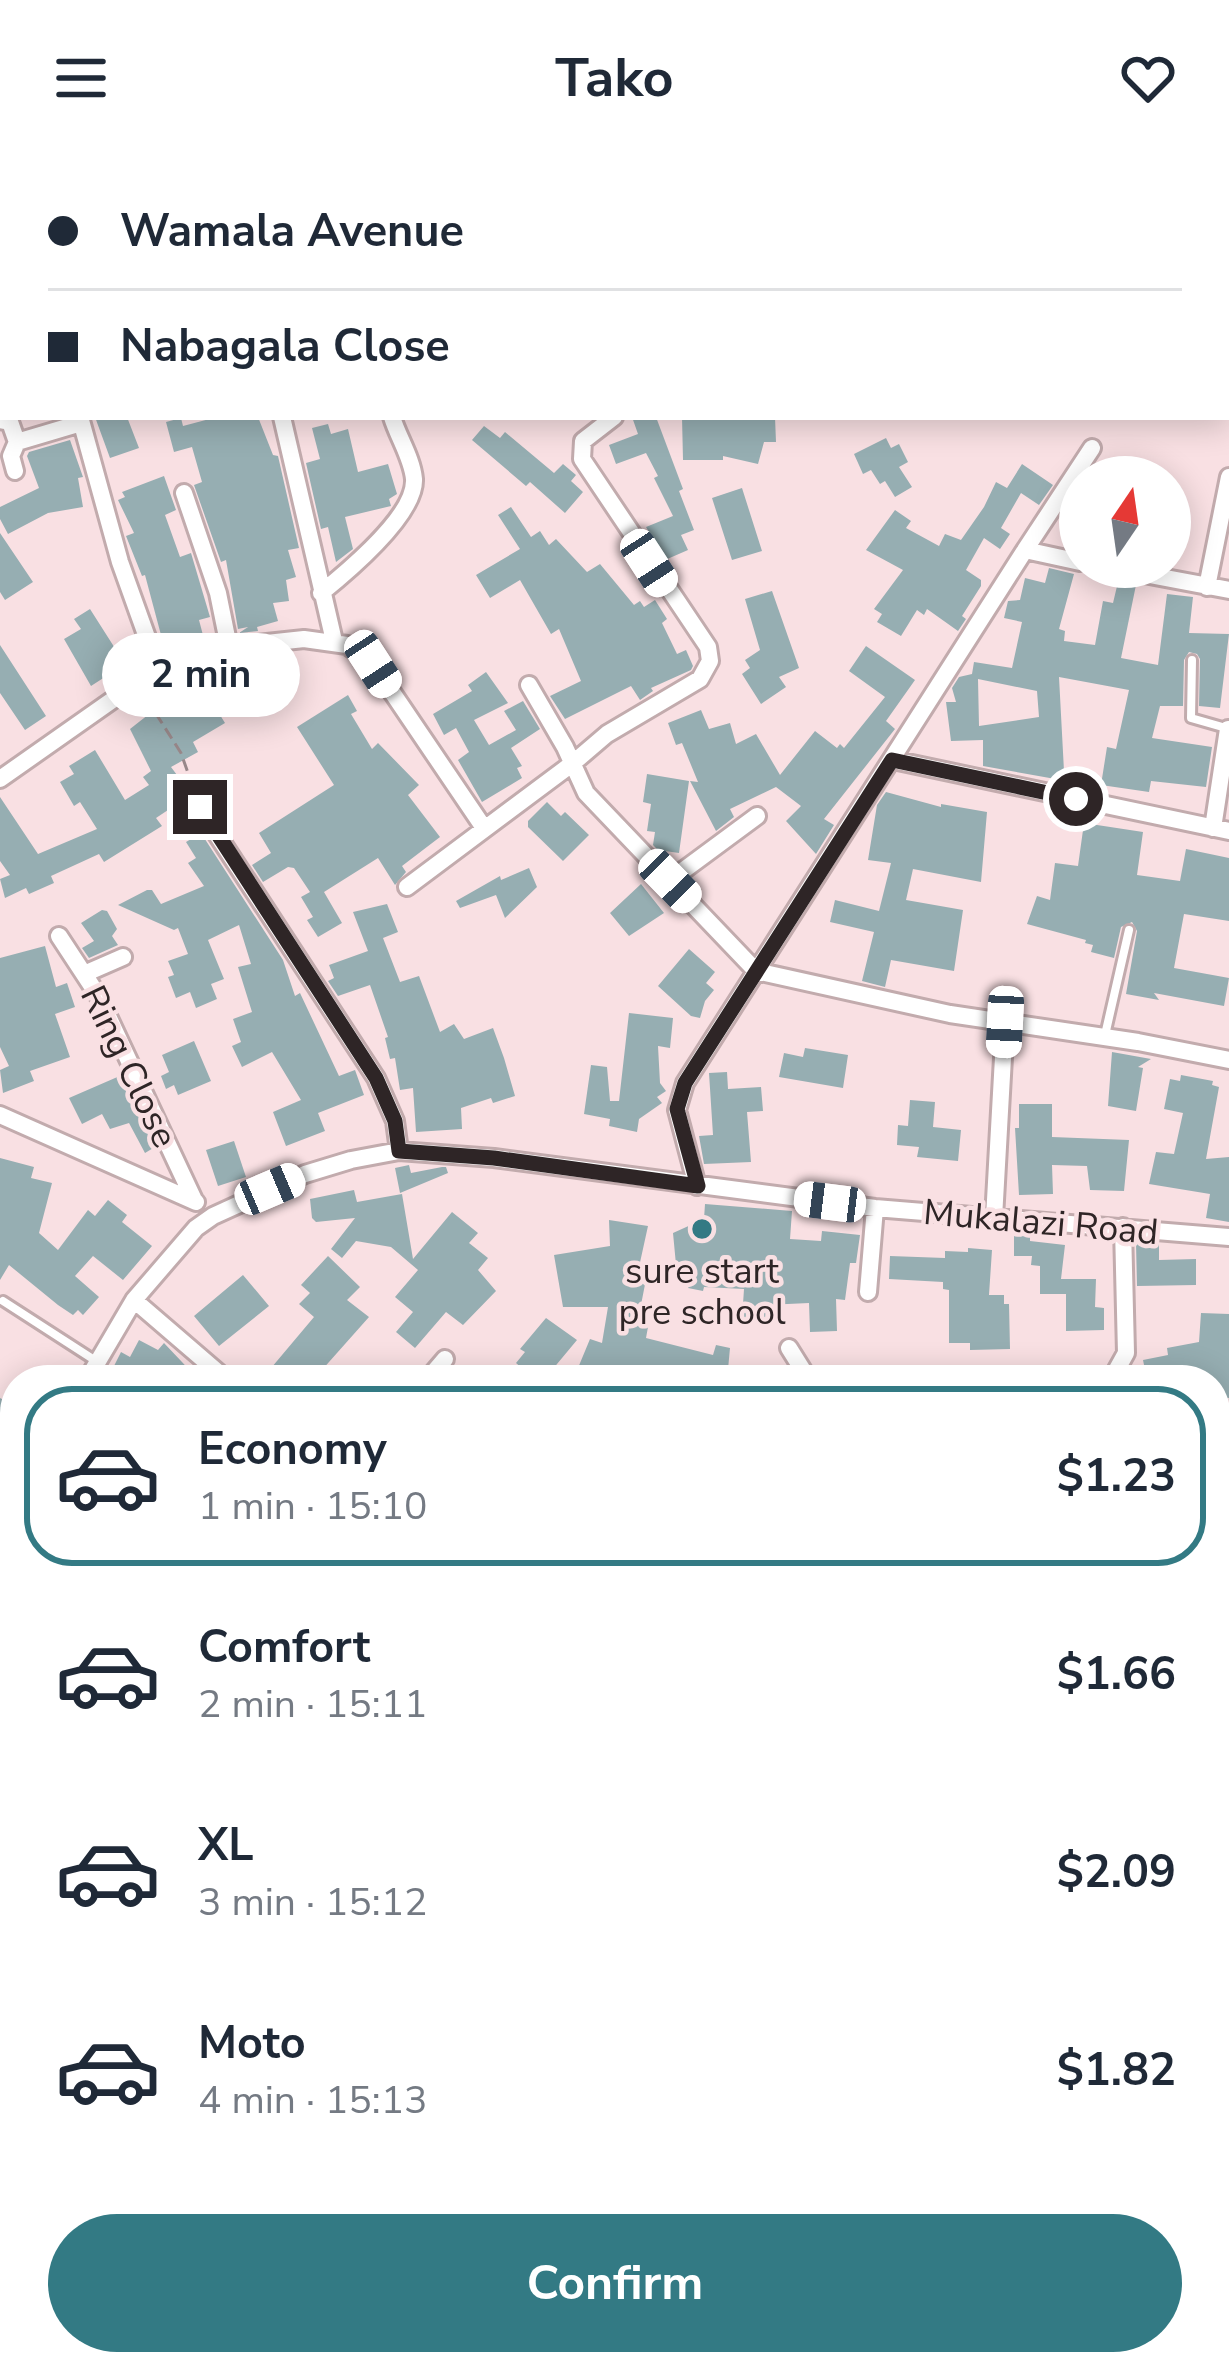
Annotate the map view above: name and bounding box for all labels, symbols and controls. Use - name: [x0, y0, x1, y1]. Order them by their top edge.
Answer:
- text: Tako: [555, 41, 674, 115]
- icon: menu: [48, 45, 114, 111]
- icon: heart: [1115, 45, 1181, 111]
- text: Wamala Avenue: [120, 201, 464, 262]
- text: Nabagala Close: [120, 316, 450, 377]
- north arrow: [1059, 456, 1191, 588]
- map controls: [1059, 456, 1191, 588]
- car: [614, 523, 684, 603]
- car: [338, 624, 408, 704]
- callout: 2 min: [101, 633, 299, 717]
- text: 2 min: [151, 648, 251, 701]
- route start: [1049, 772, 1103, 826]
- route end: [173, 780, 227, 834]
- car: [632, 843, 708, 919]
- street label: Ring Close: [68, 978, 189, 1156]
- car: [985, 985, 1025, 1059]
- car: [230, 1158, 310, 1220]
- car: [792, 1180, 868, 1224]
- street label: Mukalazi Road: [921, 1188, 1160, 1257]
- marker: sure start pre school: [689, 1216, 715, 1242]
- place label: sure start pre school: [618, 1247, 786, 1337]
- text: Economy: [198, 1419, 387, 1480]
- icon: car: [54, 1422, 162, 1530]
- text: $1.23: [1057, 1446, 1176, 1507]
- text: 1 min · 15:10: [198, 1480, 427, 1533]
- text: Comfort: [198, 1617, 370, 1678]
- icon: car: [54, 1620, 162, 1728]
- text: $1.66: [1057, 1644, 1176, 1705]
- text: 2 min · 15:11: [198, 1678, 427, 1731]
- text: XL: [198, 1815, 254, 1876]
- icon: car: [54, 1818, 162, 1926]
- text: $2.09: [1057, 1842, 1176, 1903]
- text: 3 min · 15:12: [198, 1876, 427, 1929]
- text: Moto: [198, 2013, 306, 2074]
- icon: car: [54, 2016, 162, 2124]
- text: $1.82: [1057, 2040, 1176, 2101]
- text: 4 min · 15:13: [198, 2074, 427, 2127]
- button: Confirm: [48, 2214, 1182, 2352]

